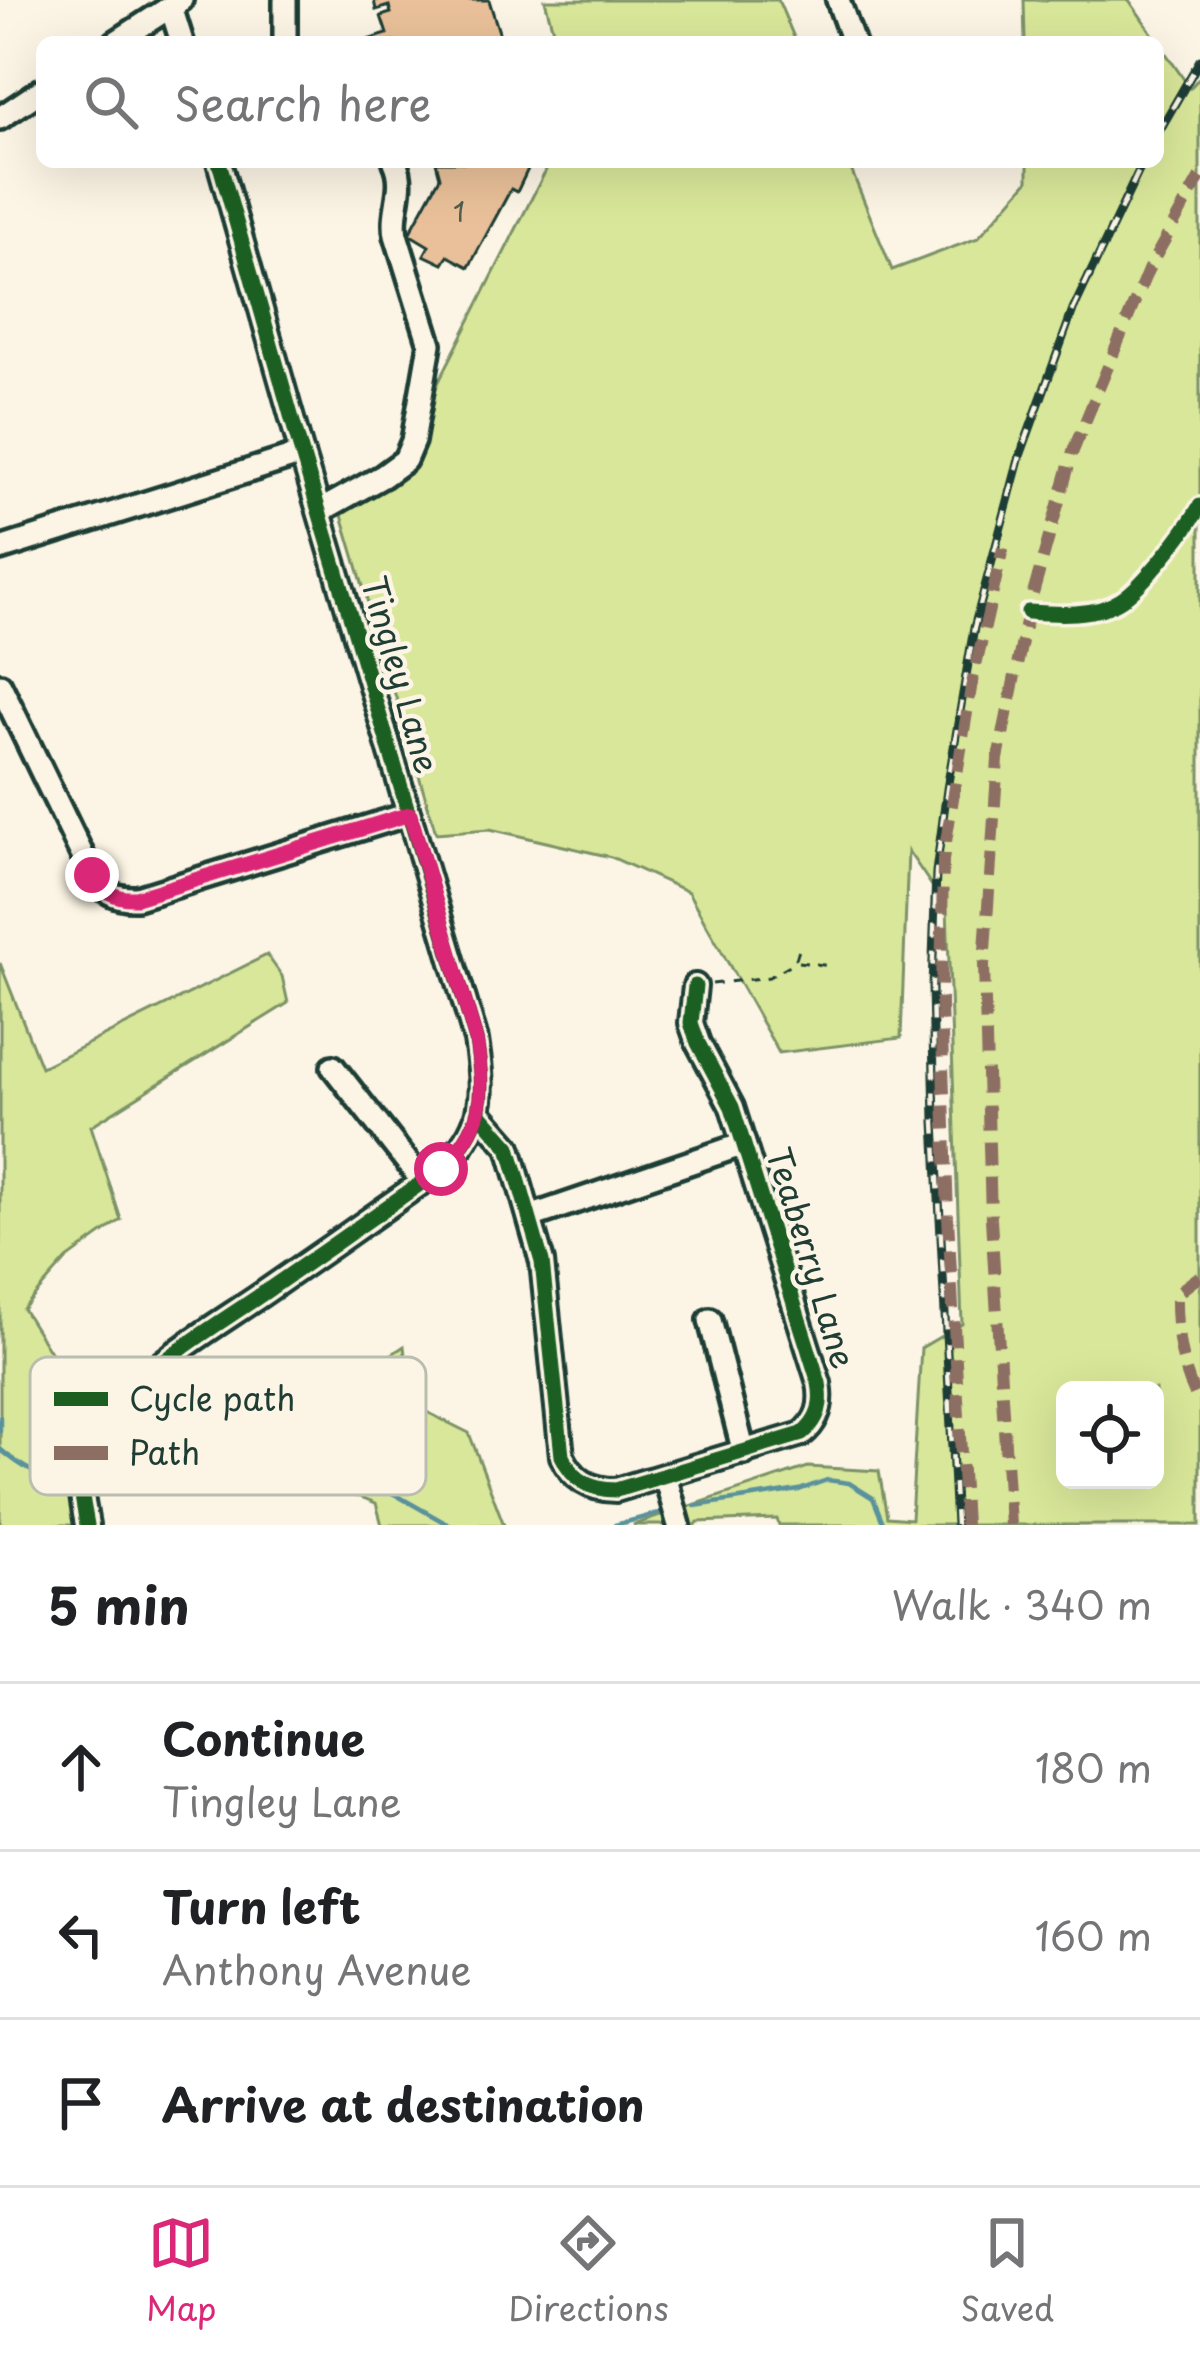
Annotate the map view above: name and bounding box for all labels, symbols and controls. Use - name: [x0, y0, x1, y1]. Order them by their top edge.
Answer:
- search box: [36, 36, 1164, 168]
- text: Search here: [174, 68, 431, 136]
- icon: search: [78, 69, 144, 135]
- house number: 1: [453, 190, 465, 231]
- street label: Tingley Lane: [350, 570, 454, 779]
- route end: [65, 848, 119, 902]
- street label: Teaberry Lane: [756, 1141, 870, 1374]
- route start: [414, 1142, 468, 1196]
- legend: [30, 1357, 426, 1495]
- text: Cycle path: [129, 1372, 295, 1422]
- map controls: [1056, 1381, 1164, 1489]
- button: locate: [1056, 1381, 1164, 1489]
- text: Path: [129, 1426, 200, 1476]
- text: 5 min: [48, 1565, 190, 1642]
- text: Walk · 340 m: [892, 1574, 1152, 1633]
- text: Continue: [162, 1703, 365, 1771]
- icon: ahead: [48, 1734, 114, 1800]
- text: 180 m: [1035, 1737, 1152, 1796]
- text: Tingley Lane: [162, 1771, 402, 1830]
- text: Turn left: [162, 1871, 361, 1939]
- icon: left: [48, 1902, 114, 1968]
- text: 160 m: [1035, 1905, 1152, 1964]
- text: Anthony Avenue: [162, 1939, 472, 1998]
- text: Arrive at destination: [162, 2069, 645, 2137]
- icon: arrive: [48, 2070, 114, 2136]
- tab: Map: [146, 2210, 216, 2332]
- tab: Directions: [508, 2210, 669, 2332]
- tab: Saved: [960, 2210, 1054, 2332]

